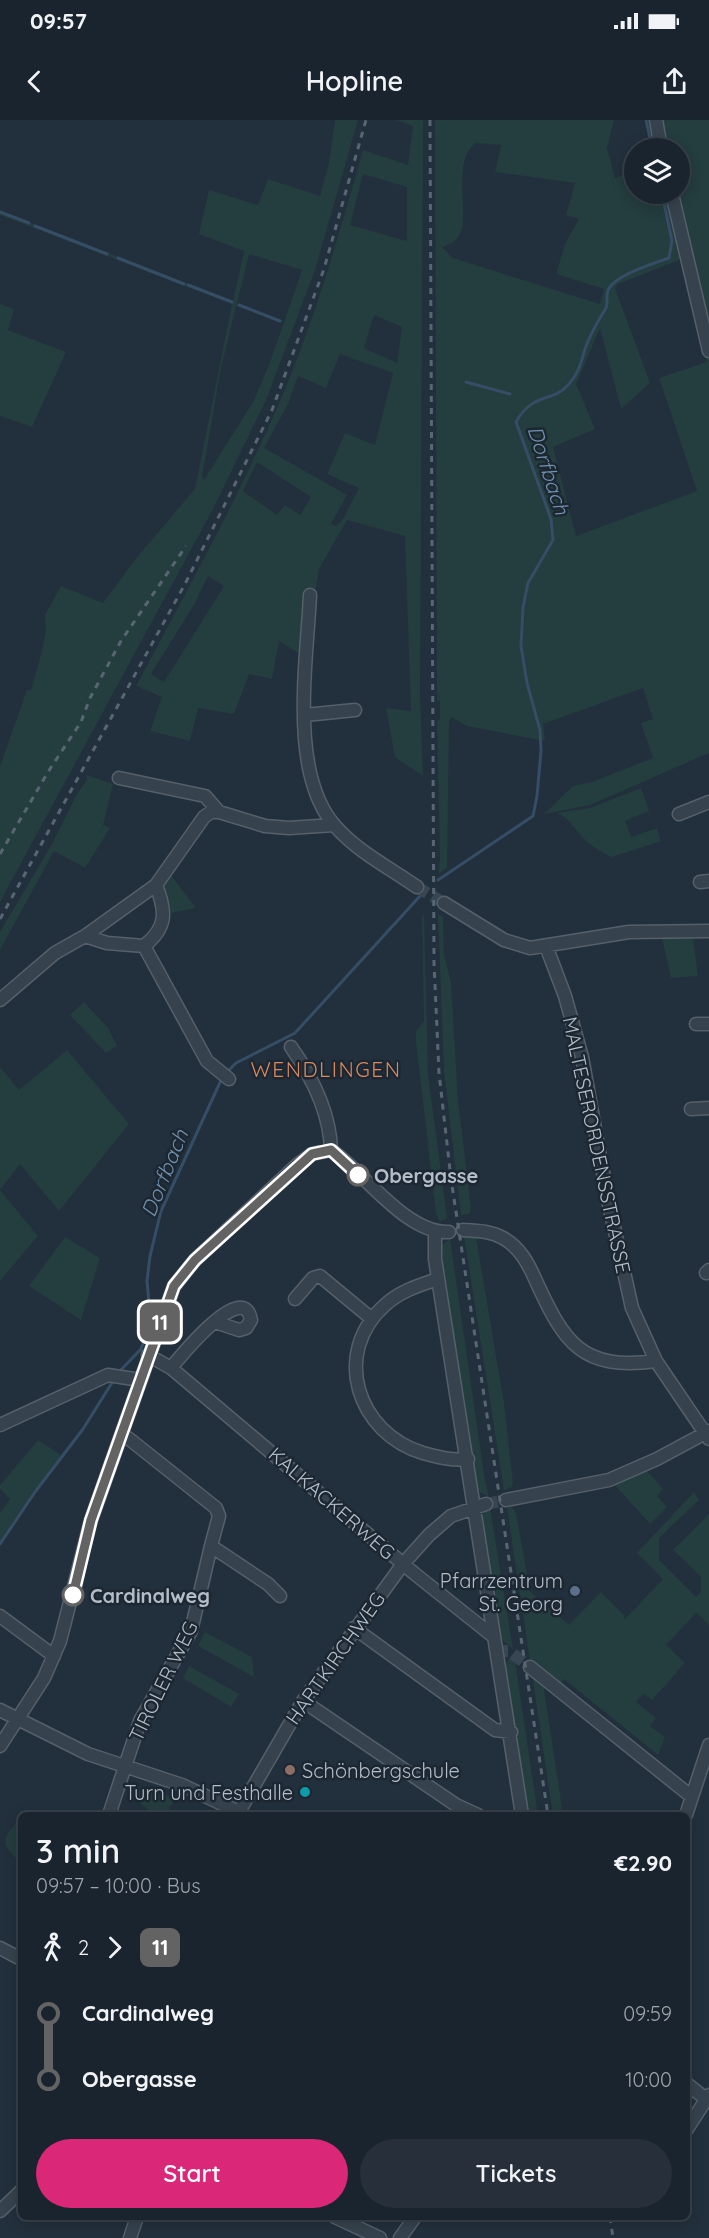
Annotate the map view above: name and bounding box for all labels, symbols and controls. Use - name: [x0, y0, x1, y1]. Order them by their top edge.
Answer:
- text: 09:57: [30, 7, 87, 35]
- text: Hopline: [306, 64, 403, 98]
- icon: back: [18, 65, 51, 98]
- icon: share: [658, 65, 691, 98]
- map controls: [624, 138, 690, 204]
- button: layers: [624, 138, 690, 204]
- water label: Dorfbach: [522, 422, 576, 519]
- street label: MALTESERORDENSSTRASSE: [558, 1014, 636, 1276]
- district label: WENDLINGEN: [250, 1056, 402, 1082]
- water label: Dorfbach: [135, 1125, 194, 1220]
- place label: Obergasse: [374, 1163, 478, 1188]
- marker: Obergasse: [347, 1164, 369, 1186]
- line badge: 11: [133, 1302, 187, 1342]
- text: 11: [152, 1309, 168, 1335]
- street label: KALKACKERWEG: [264, 1441, 400, 1565]
- place label: Pfarrzentrum St. Georg: [440, 1568, 563, 1616]
- place label: Cardinalweg: [90, 1583, 210, 1608]
- marker: Cardinalweg: [62, 1584, 84, 1606]
- marker: Pfarrzentrum St. Georg: [568, 1584, 582, 1598]
- street label: HARTKIRCHWEG: [280, 1587, 390, 1729]
- street label: TIROLER WEG: [123, 1617, 203, 1745]
- place label: Schönbergschule: [302, 1758, 460, 1783]
- marker: Schönbergschule: [283, 1763, 297, 1777]
- place label: Turn und Festhalle: [124, 1780, 293, 1805]
- marker: Turn und Festhalle: [298, 1785, 312, 1799]
- text: 3 min: [36, 1830, 120, 1871]
- text: €2.90: [614, 1849, 672, 1877]
- text: 09:57 – 10:00 · Bus: [36, 1873, 201, 1898]
- icon: walk: [36, 1931, 69, 1964]
- icon: forward: [98, 1931, 131, 1964]
- text: 11: [152, 1934, 168, 1960]
- text: 2: [78, 1935, 89, 1960]
- text: Cardinalweg: [82, 1999, 214, 2027]
- text: 09:59: [623, 2001, 672, 2026]
- text: Obergasse: [82, 2065, 197, 2093]
- text: 10:00: [625, 2067, 672, 2092]
- button: Start: [36, 2139, 348, 2208]
- button: Tickets: [360, 2139, 672, 2208]

